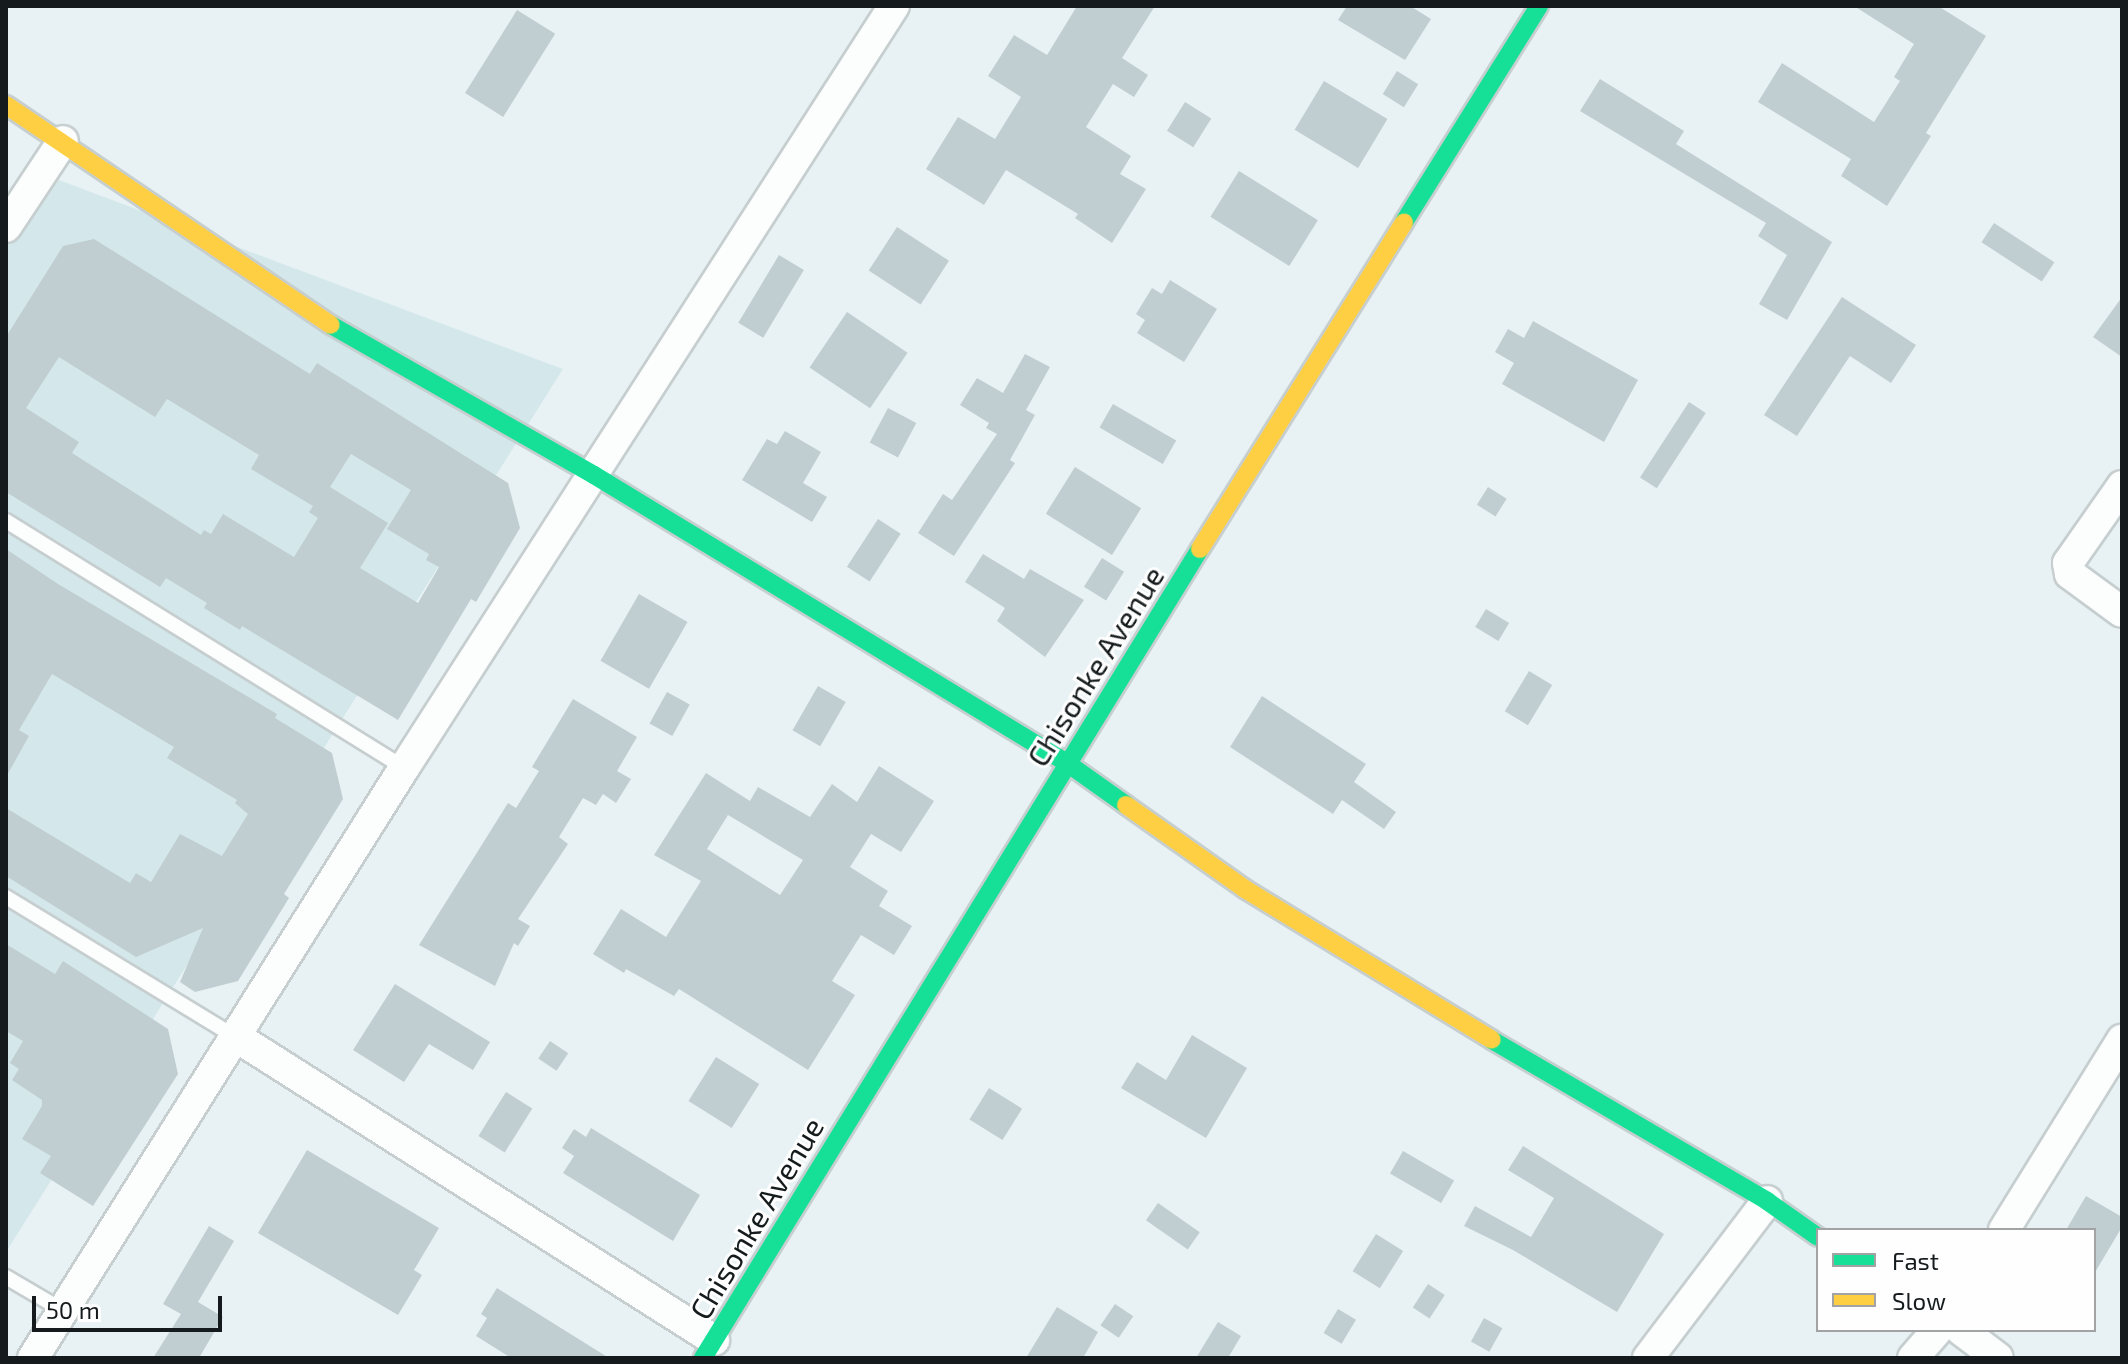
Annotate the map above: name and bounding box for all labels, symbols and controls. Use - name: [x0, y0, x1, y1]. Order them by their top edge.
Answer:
- street label: Chisonke Avenue: [1019, 559, 1171, 773]
- street label: Chisonke Avenue: [681, 1110, 831, 1326]
- legend: [1816, 1228, 2096, 1332]
- text: Fast: [1892, 1246, 1939, 1275]
- scale bar: [36, 1280, 226, 1330]
- text: Slow: [1892, 1286, 1946, 1315]
- text: 50 m: [46, 1295, 100, 1324]

